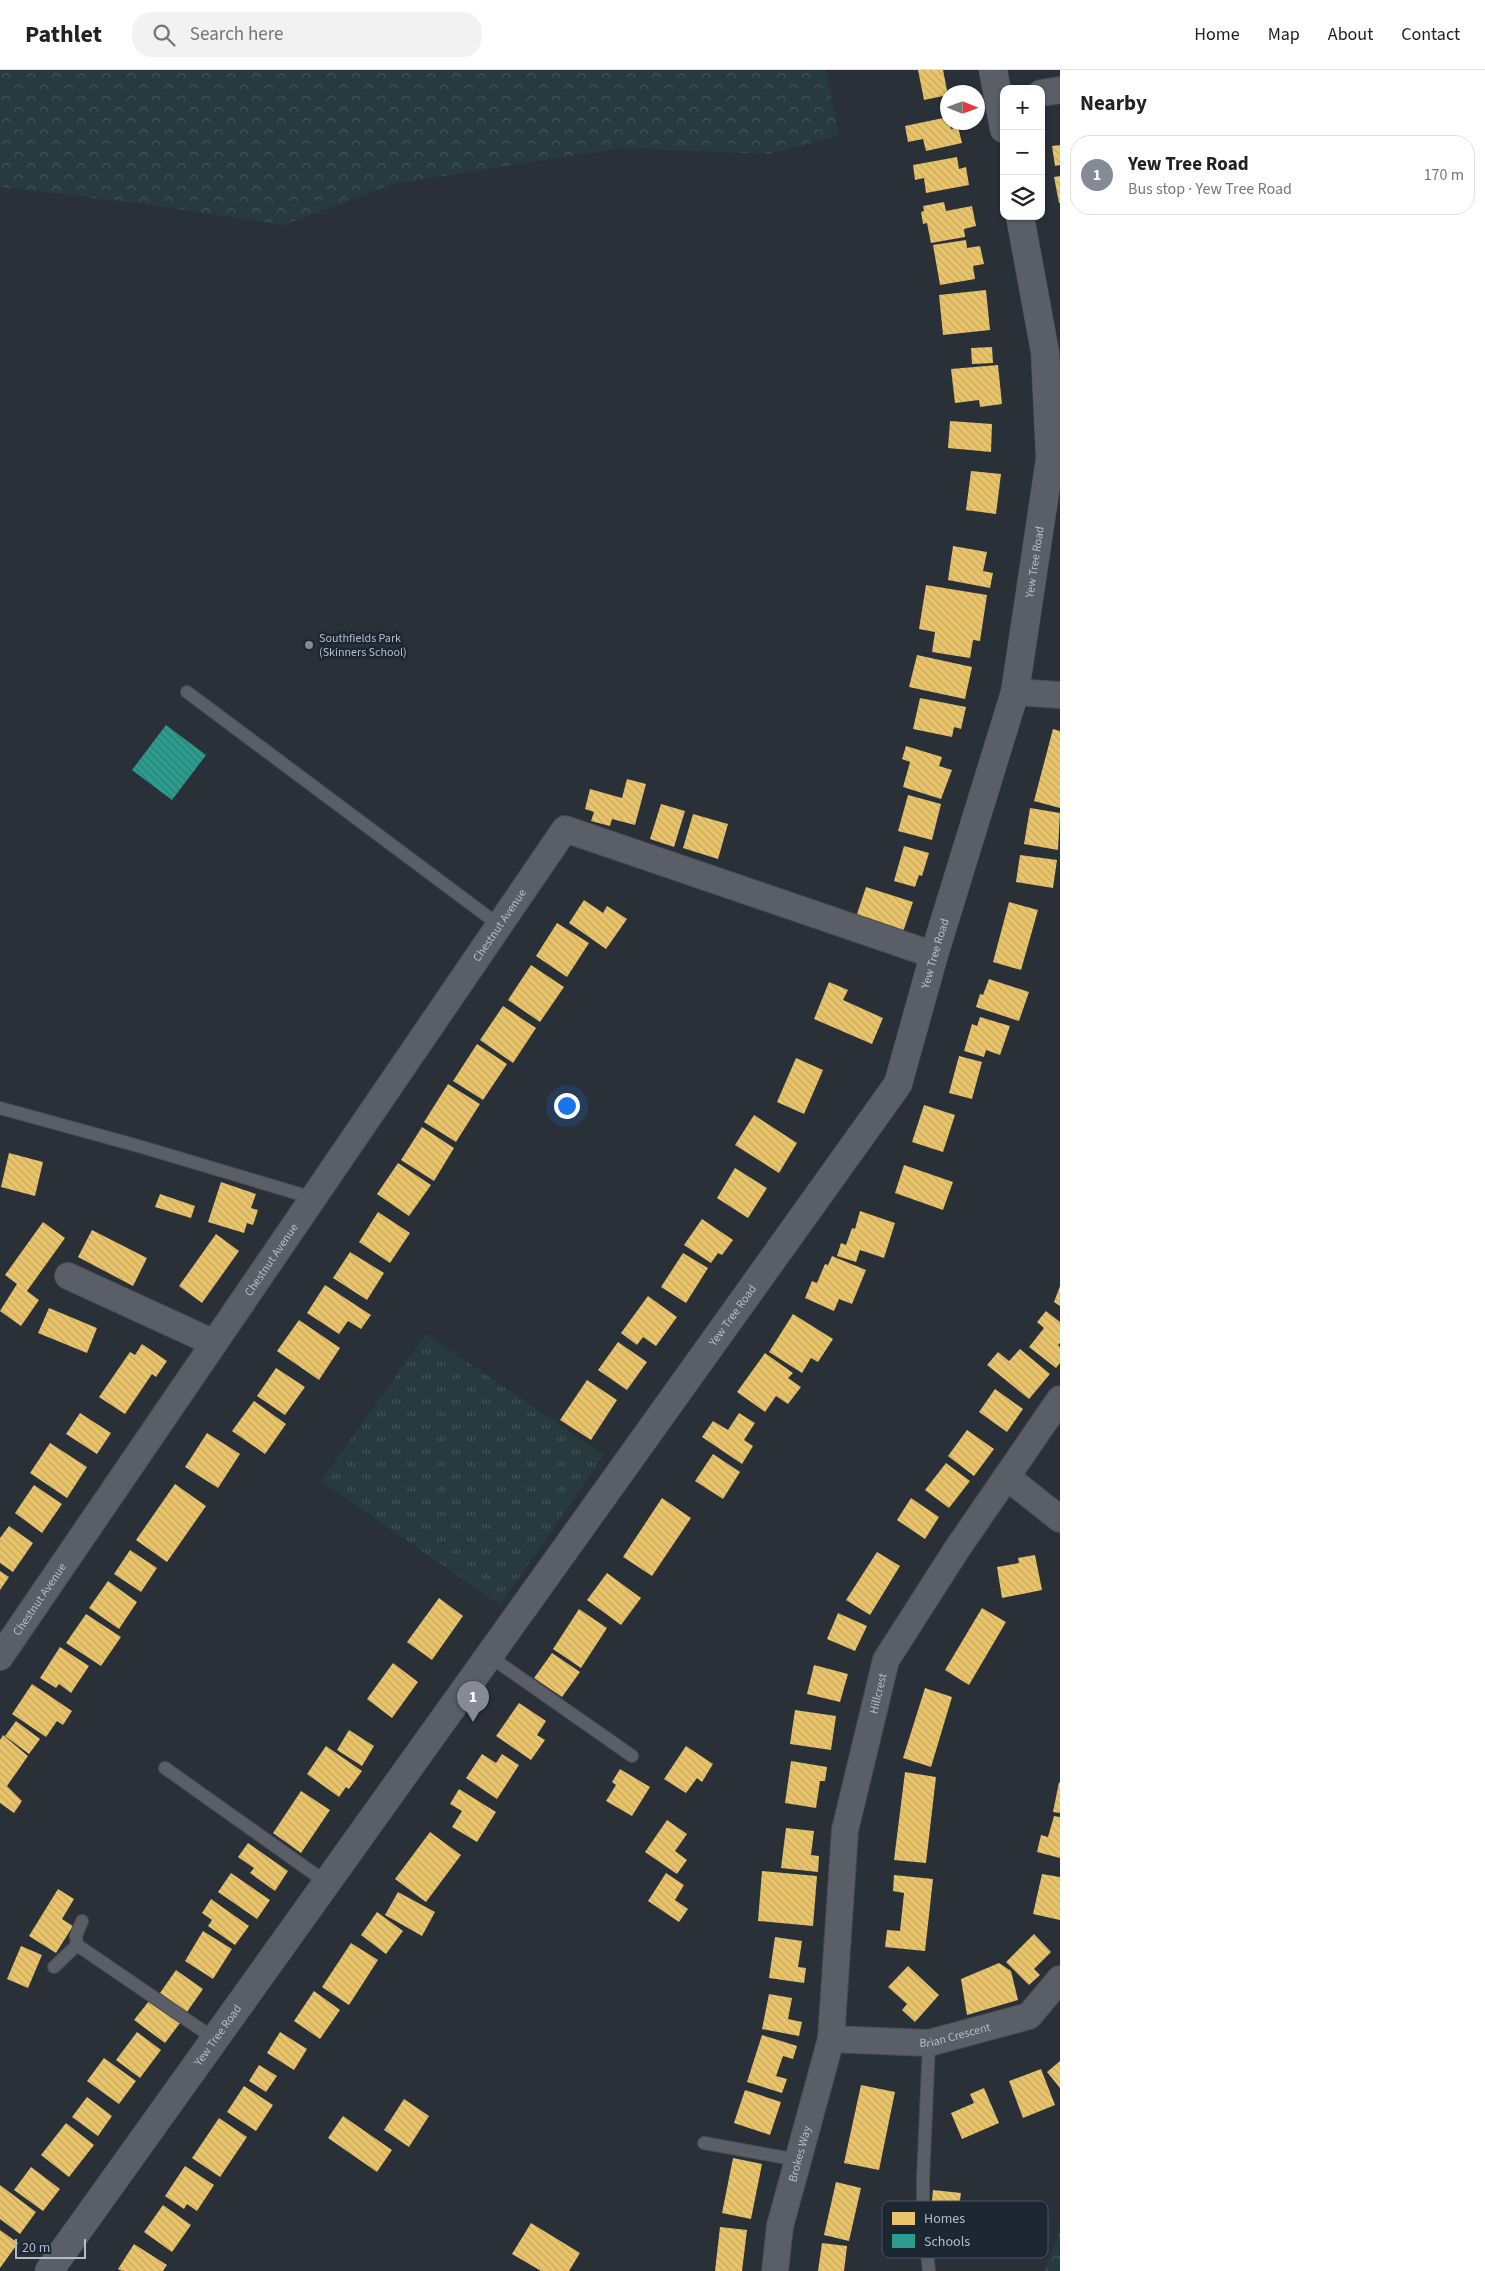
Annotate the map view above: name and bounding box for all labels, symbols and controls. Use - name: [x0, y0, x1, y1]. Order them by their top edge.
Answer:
- search box: [132, 12, 482, 57]
- text: Pathlet: [25, 17, 102, 52]
- icon: search: [150, 21, 178, 49]
- text: Search here: [190, 21, 284, 48]
- text: Home: [1194, 22, 1240, 47]
- text: Map: [1268, 22, 1300, 47]
- text: About: [1328, 22, 1373, 47]
- text: Contact: [1401, 22, 1460, 47]
- north arrow: [940, 85, 985, 130]
- map controls: [1000, 85, 1045, 220]
- button: +: [1000, 85, 1045, 130]
- text: Nearby: [1080, 88, 1147, 118]
- button: −: [1000, 130, 1045, 175]
- text: Yew Tree Road: [1128, 151, 1249, 178]
- text: 1: [1093, 164, 1101, 186]
- text: 170 m: [1424, 164, 1464, 186]
- button: layers: [1000, 175, 1045, 220]
- text: Bus stop · Yew Tree Road: [1128, 178, 1292, 200]
- street label: Yew Tree Road: [1021, 525, 1049, 600]
- place label: Southfields Park (Skinners School): [319, 630, 407, 661]
- marker: Southfields Park (Skinners School): [303, 639, 315, 651]
- street label: Chestnut Avenue: [469, 886, 531, 965]
- street label: Yew Tree Road: [917, 916, 954, 992]
- your location: [554, 1093, 580, 1119]
- street label: Chestnut Avenue: [241, 1220, 302, 1300]
- street label: Yew Tree Road: [704, 1281, 761, 1351]
- street label: Chestnut Avenue: [9, 1560, 71, 1639]
- street label: Hillcrest: [865, 1672, 892, 1716]
- pin: 1: [457, 1681, 489, 1722]
- street label: Yew Tree Road: [190, 2001, 246, 2071]
- street label: Brian Crescent: [919, 2019, 993, 2052]
- street label: Brokes Way: [784, 2124, 816, 2184]
- legend: [882, 2201, 1048, 2258]
- text: Homes: [924, 2209, 965, 2229]
- text: Schools: [924, 2232, 970, 2252]
- scale bar: [15, 2236, 86, 2259]
- text: 20 m: [22, 2238, 50, 2258]

